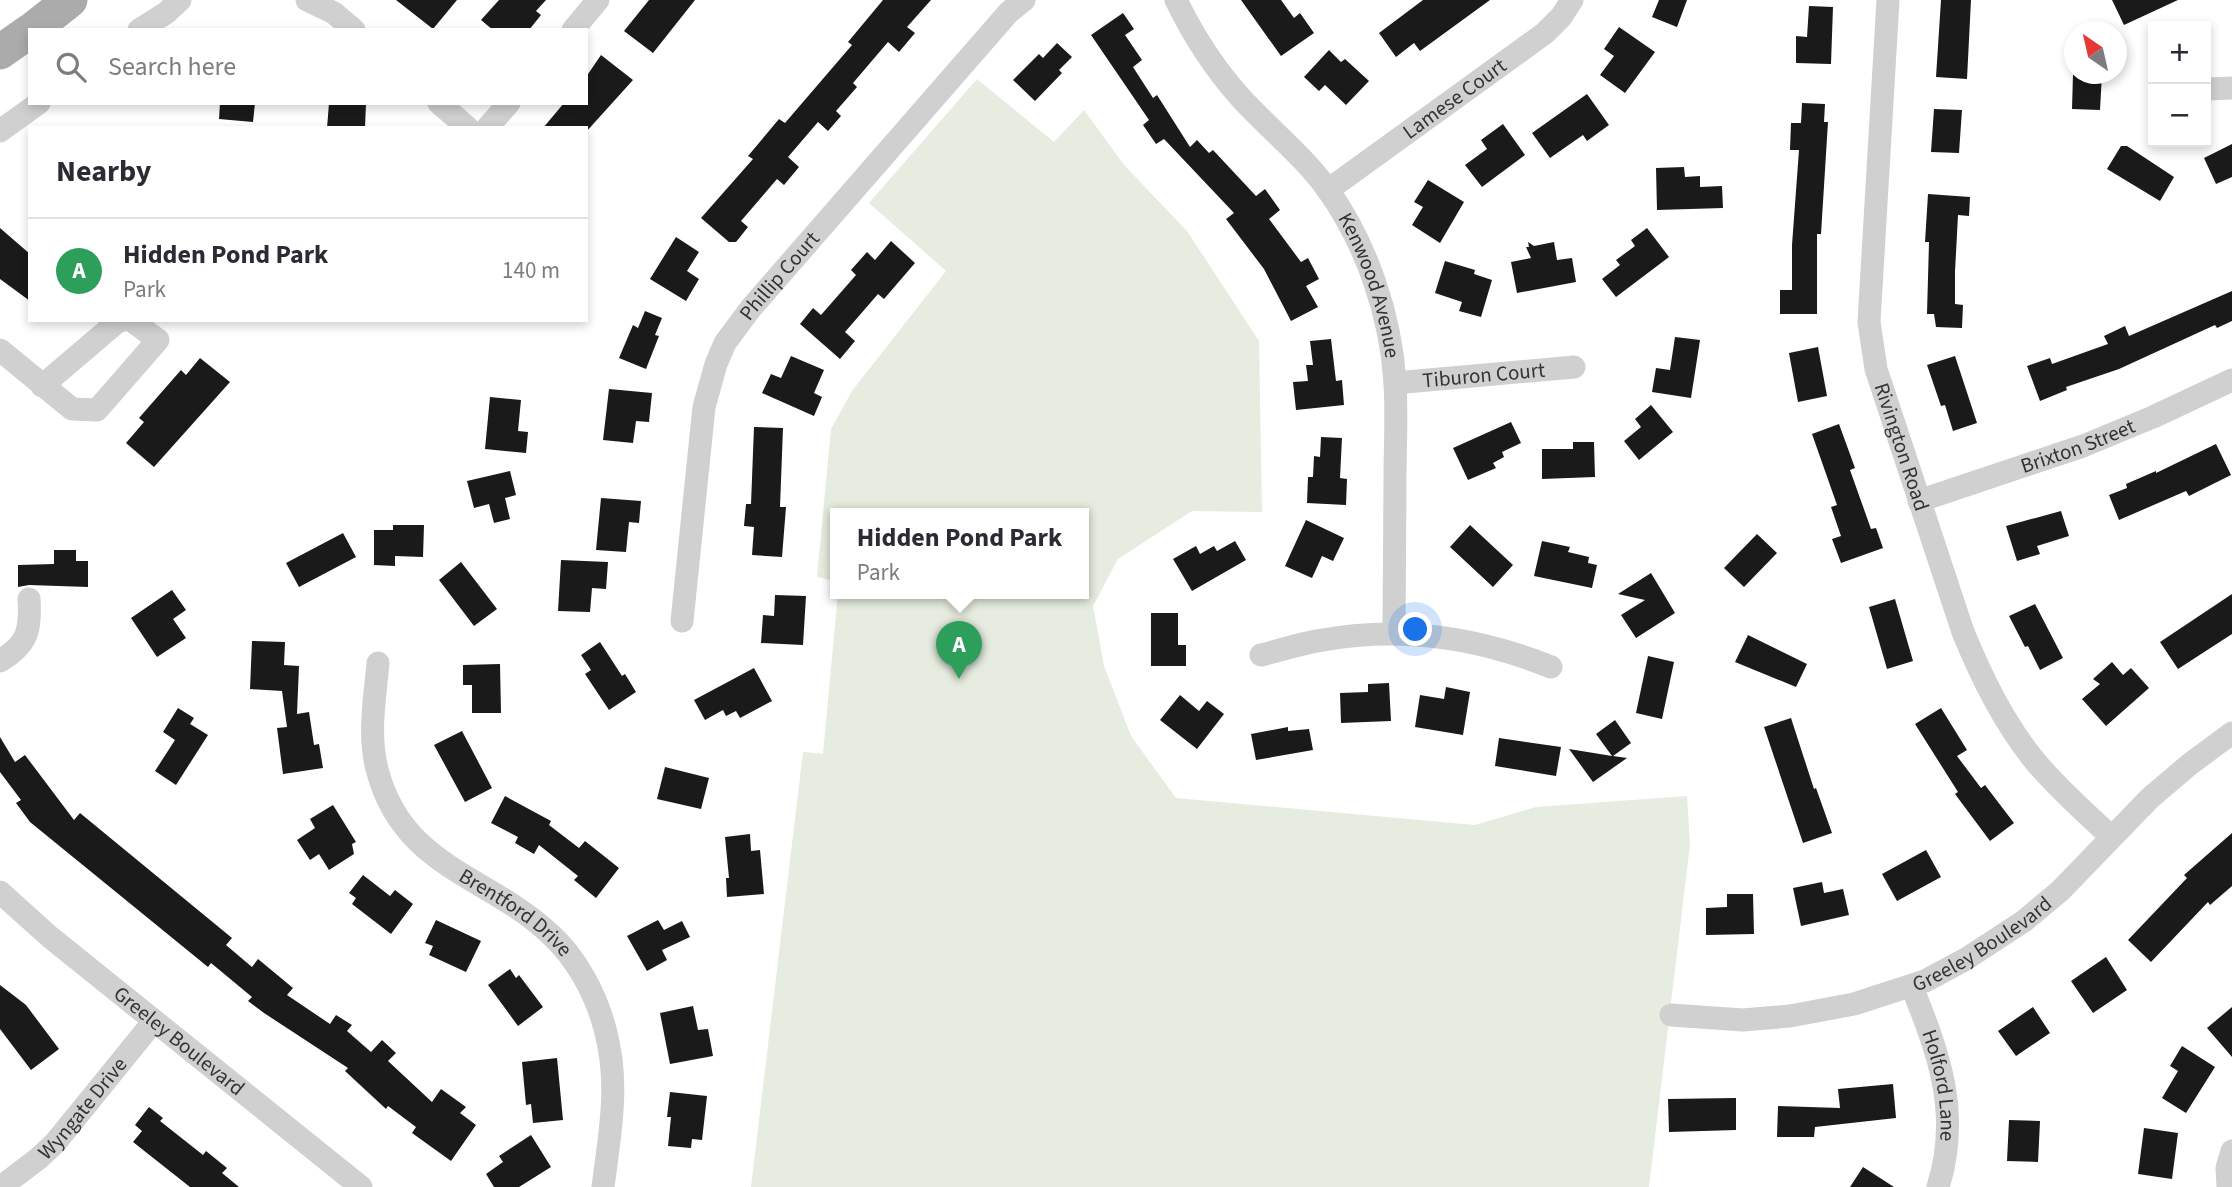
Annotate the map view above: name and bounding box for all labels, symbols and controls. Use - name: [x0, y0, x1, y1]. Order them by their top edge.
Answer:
- north arrow: [2064, 21, 2127, 84]
- map controls: [2148, 21, 2211, 147]
- button: +: [2148, 21, 2211, 84]
- search box: [28, 28, 588, 105]
- icon: search: [52, 48, 90, 86]
- text: Search here: [108, 48, 236, 85]
- street label: Lamese Court: [1396, 51, 1512, 146]
- button: −: [2148, 84, 2211, 147]
- text: Nearby: [56, 150, 151, 193]
- street label: Kenwood Avenue: [1331, 207, 1407, 360]
- street label: Phillip Court: [732, 225, 826, 327]
- text: Hidden Pond Park: [123, 236, 328, 273]
- text: A: [72, 254, 86, 287]
- text: 140 m: [502, 254, 560, 287]
- text: Park: [123, 273, 166, 306]
- street label: Tiburon Court: [1421, 355, 1546, 395]
- street label: Rivington Road: [1867, 379, 1937, 515]
- street label: Brixton Street: [2016, 411, 2140, 481]
- popup: [830, 508, 1089, 599]
- text: Hidden Pond Park: [857, 519, 1062, 556]
- text: Park: [857, 556, 900, 589]
- your location: [1398, 612, 1432, 646]
- pin: A: [936, 621, 982, 679]
- street label: Brentford Drive: [453, 861, 580, 963]
- street label: Greeley Boulevard: [1909, 889, 2058, 999]
- street label: Greeley Boulevard: [107, 979, 251, 1103]
- street label: Holford Lane: [1914, 1025, 1963, 1142]
- street label: Wyngate Drive: [31, 1051, 134, 1167]

